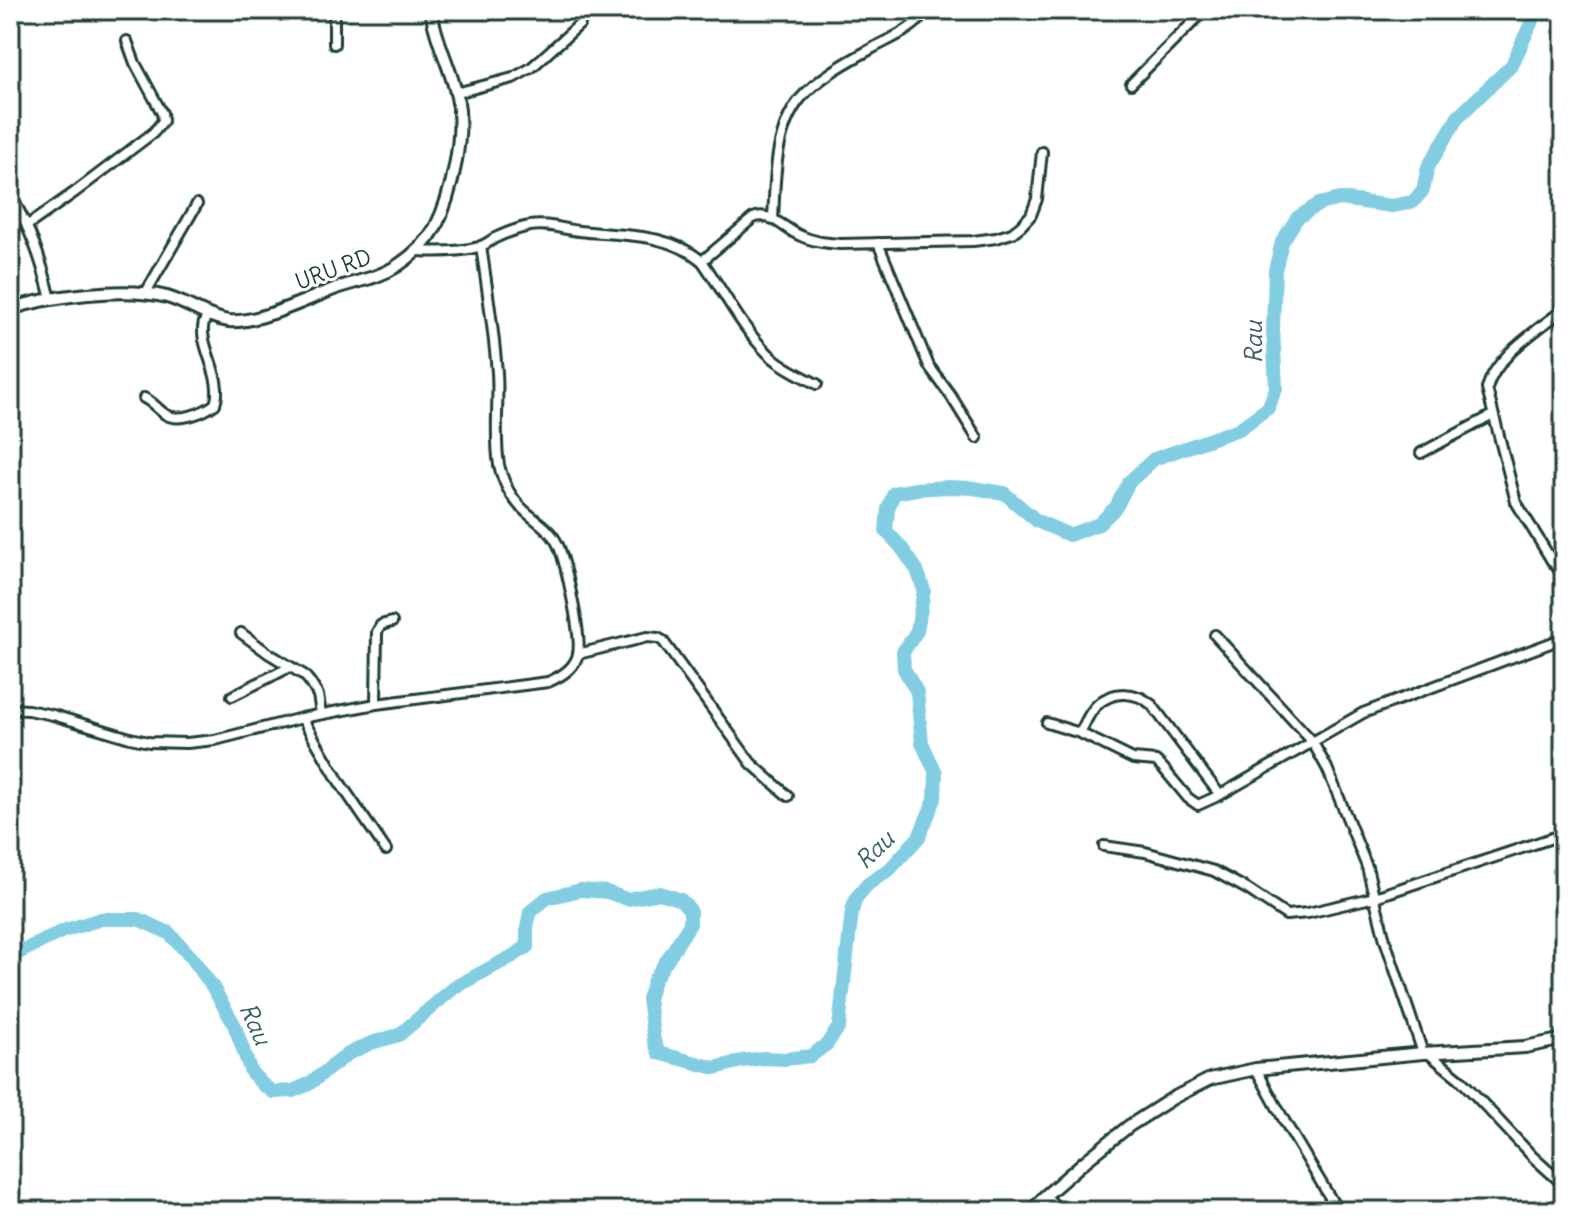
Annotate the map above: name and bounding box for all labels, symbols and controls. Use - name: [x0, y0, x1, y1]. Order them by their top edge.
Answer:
- street label: URU RD: [291, 242, 375, 296]
- water label: Rau: [1238, 319, 1268, 363]
- water label: Rau: [849, 822, 902, 875]
- water label: Rau: [234, 998, 279, 1051]

